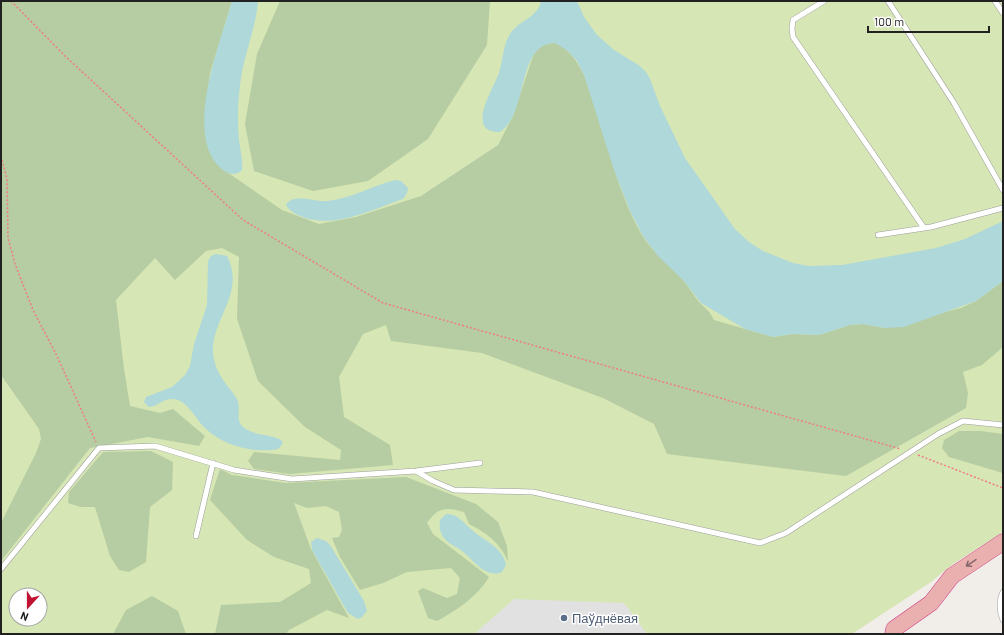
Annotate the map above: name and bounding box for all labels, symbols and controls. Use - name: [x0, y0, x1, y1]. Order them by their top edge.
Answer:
- scale bar: [868, 8, 989, 34]
- text: 100 m: [874, 14, 904, 28]
- one-way arrow: [965, 559, 976, 567]
- north arrow: [8, 587, 48, 627]
- text: N: [18, 609, 30, 624]
- place label: Паўднёвая: [572, 610, 638, 626]
- marker: Паўднёвая: [559, 613, 569, 623]

